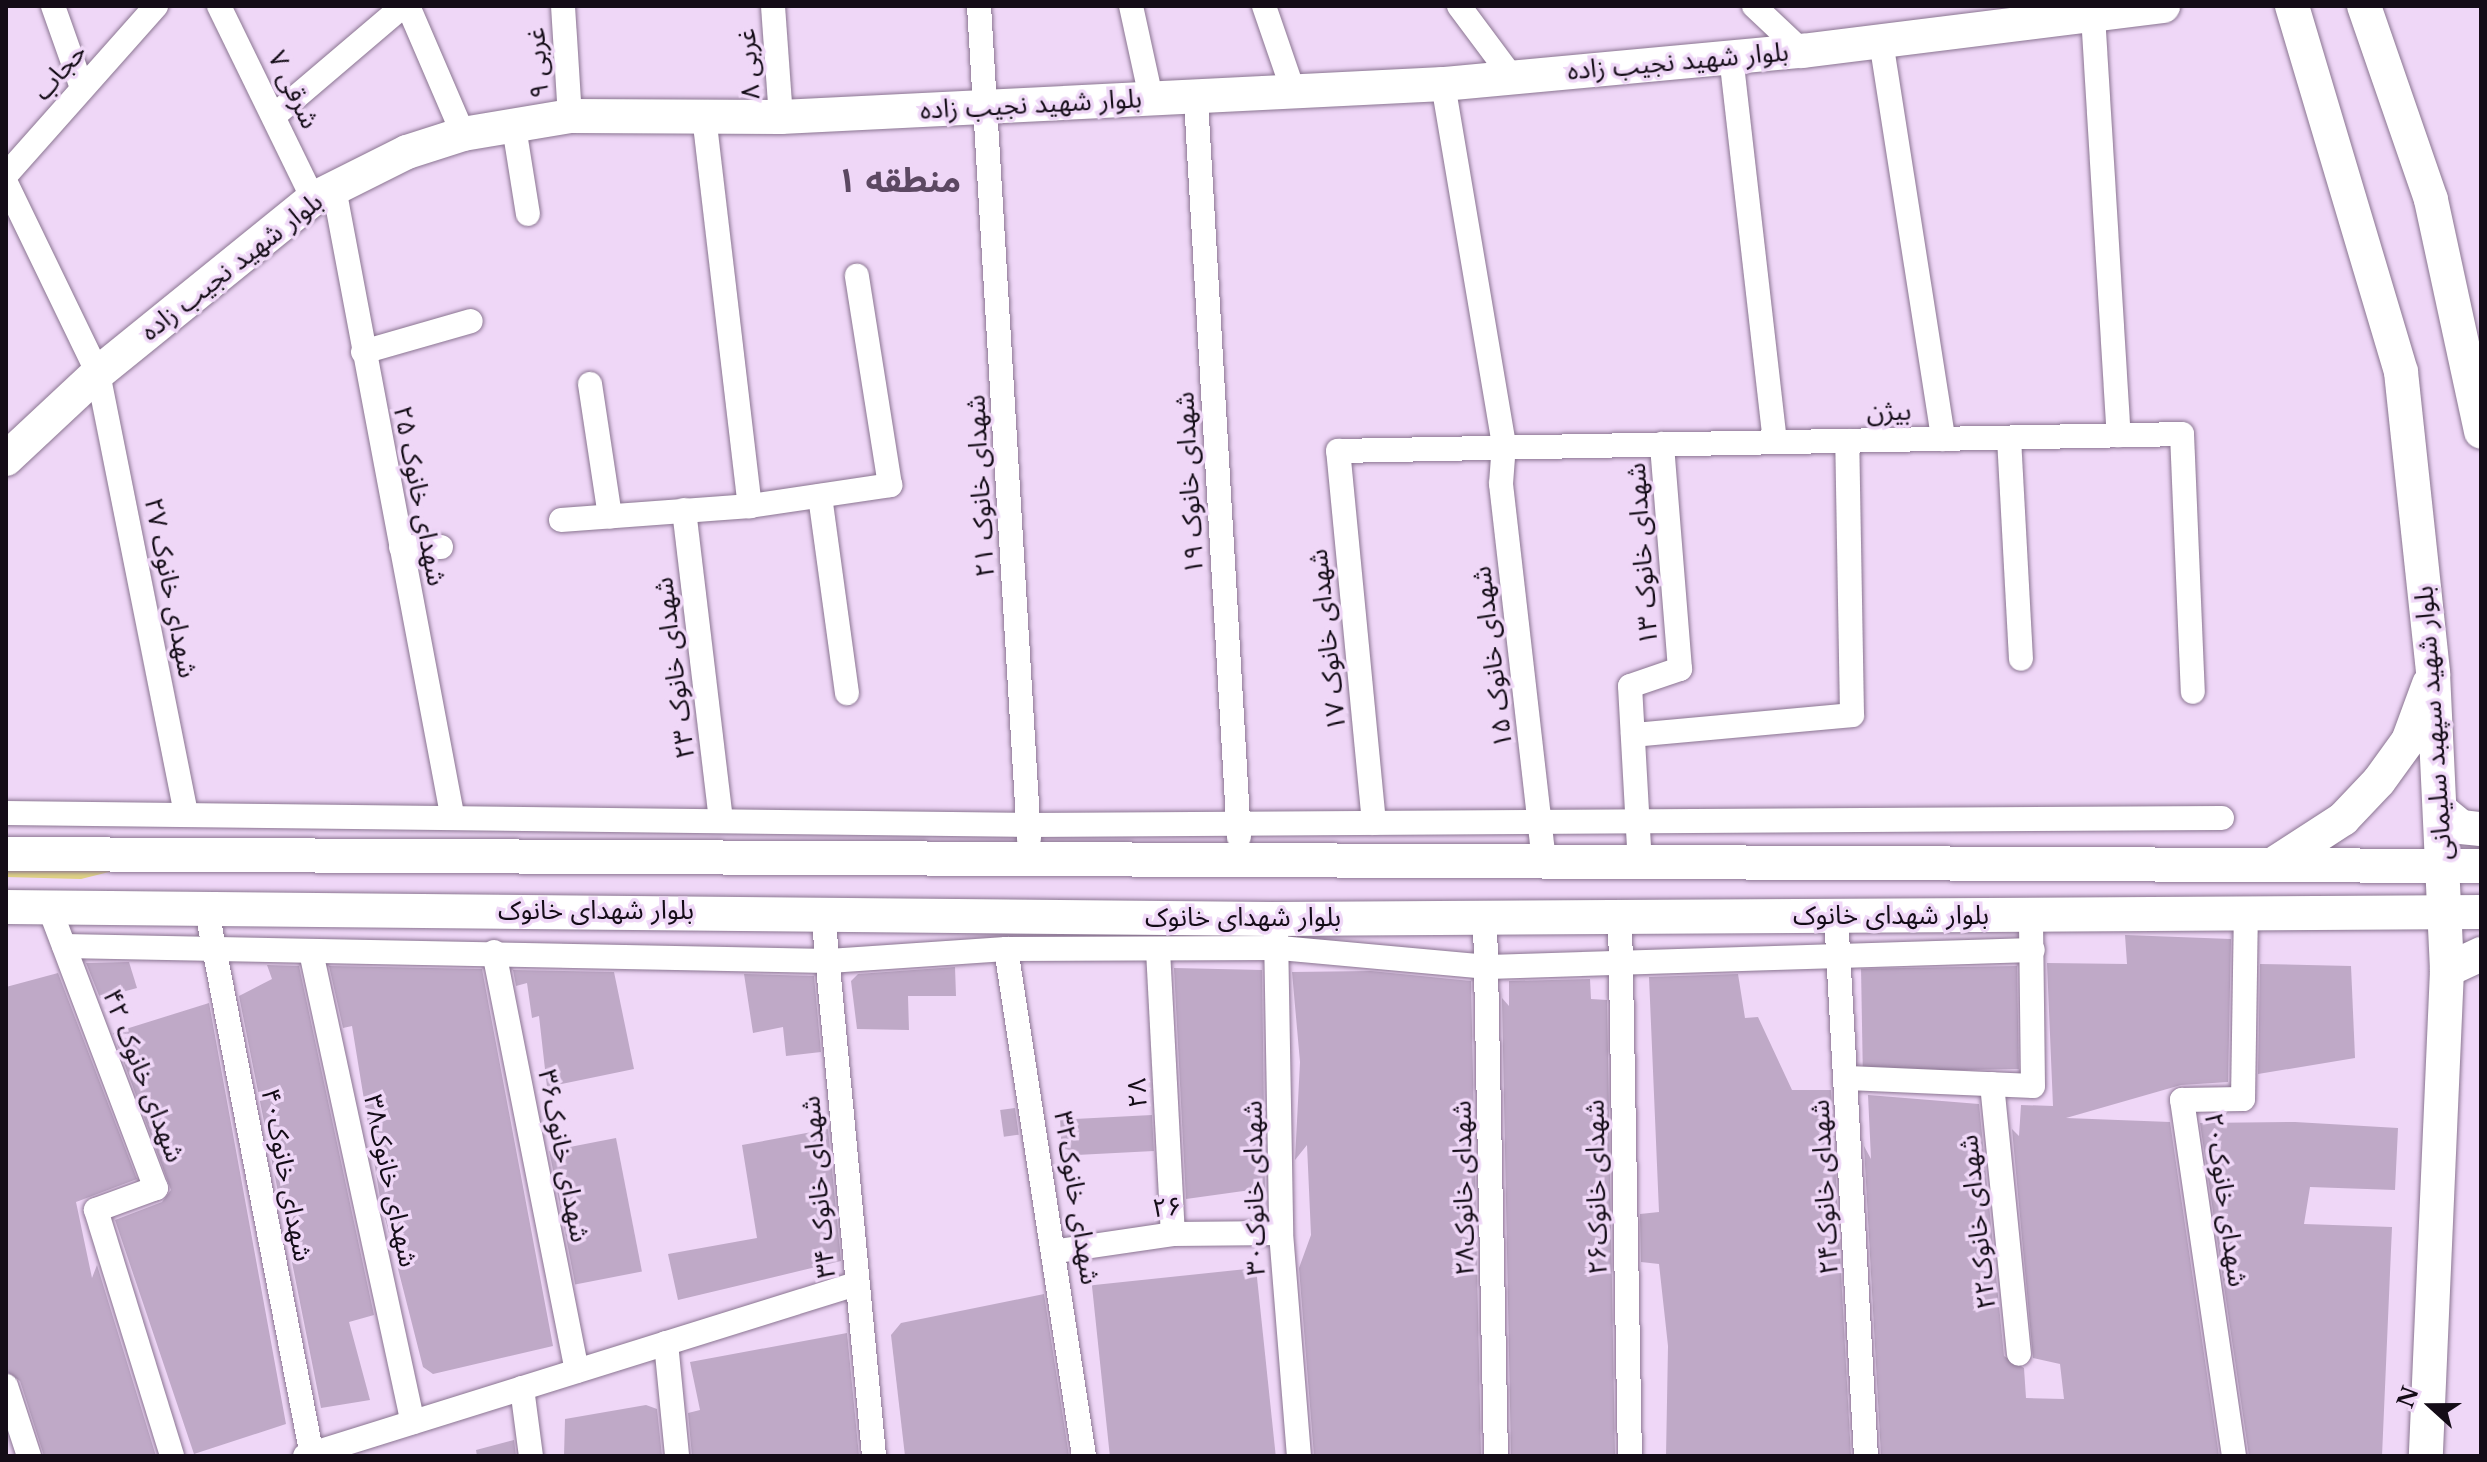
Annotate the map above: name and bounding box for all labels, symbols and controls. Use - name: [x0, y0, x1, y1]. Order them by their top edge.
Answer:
- street label: غربی ۹: [521, 27, 555, 99]
- street label: غربی ۸: [731, 27, 767, 101]
- street label: حجاب: [27, 37, 93, 107]
- street label: بلوار شهید نجیب زاده: [1566, 37, 1790, 87]
- street label: شرقی ۷: [261, 46, 325, 134]
- street label: بلوار شهید نجیب زاده: [919, 84, 1143, 126]
- district label: منطقه ۱: [837, 161, 961, 201]
- street label: بلوار شهید نجیب زاده: [135, 186, 329, 348]
- street label: شهدای خانوک ۱۹: [1170, 391, 1210, 575]
- street label: شهدای خانوک ۲۱: [961, 394, 1001, 578]
- street label: بیژن: [1866, 396, 1912, 428]
- street label: شهدای خانوک ۲۵: [386, 403, 452, 589]
- street label: شهدای خانوک ۱۳: [1621, 462, 1665, 646]
- street label: شهدای خانوک ۲۷: [137, 495, 203, 681]
- street label: شهدای خانوک ۱۷: [1303, 547, 1353, 733]
- street label: شهدای خانوک ۱۵: [1466, 564, 1520, 750]
- street label: شهدای خانوک ۲۳: [648, 575, 702, 761]
- street label: بلوار شهید سپهبد سلیمانی: [2409, 585, 2459, 861]
- street label: بلوار شهدای خانوک: [498, 895, 694, 927]
- street label: بلوار شهدای خانوک: [1793, 900, 1989, 932]
- street label: بلوار شهدای خانوک: [1145, 902, 1341, 934]
- street label: شهدای خانوک ۴۲: [96, 985, 190, 1167]
- street label: شهدای خانوک۳۶: [531, 1067, 595, 1245]
- street label: ۲۸: [1122, 1077, 1154, 1109]
- street label: شهدای خانوک۴۰: [254, 1086, 318, 1264]
- street label: شهدای خانوک۳۸: [356, 1092, 424, 1270]
- street label: ۳۴ شهدای خانوک: [795, 1095, 843, 1279]
- street label: شهدای خانوک۲۶: [1580, 1099, 1614, 1275]
- street label: شهدای خانوک۲۴: [1805, 1099, 1845, 1275]
- street label: شهدای خانوک۳۰: [1238, 1100, 1272, 1276]
- street label: شهدای خانوک۲۸: [1447, 1100, 1481, 1276]
- street label: شهدای خانوک۳۲: [1047, 1109, 1105, 1287]
- street label: شهدای خانوک۲۰: [2197, 1111, 2253, 1289]
- street label: شهدای خانوک۲۲: [1953, 1133, 2003, 1311]
- street label: ۲۶: [1151, 1191, 1183, 1225]
- north arrow: [2391, 1366, 2471, 1446]
- text: N: [2392, 1383, 2424, 1412]

